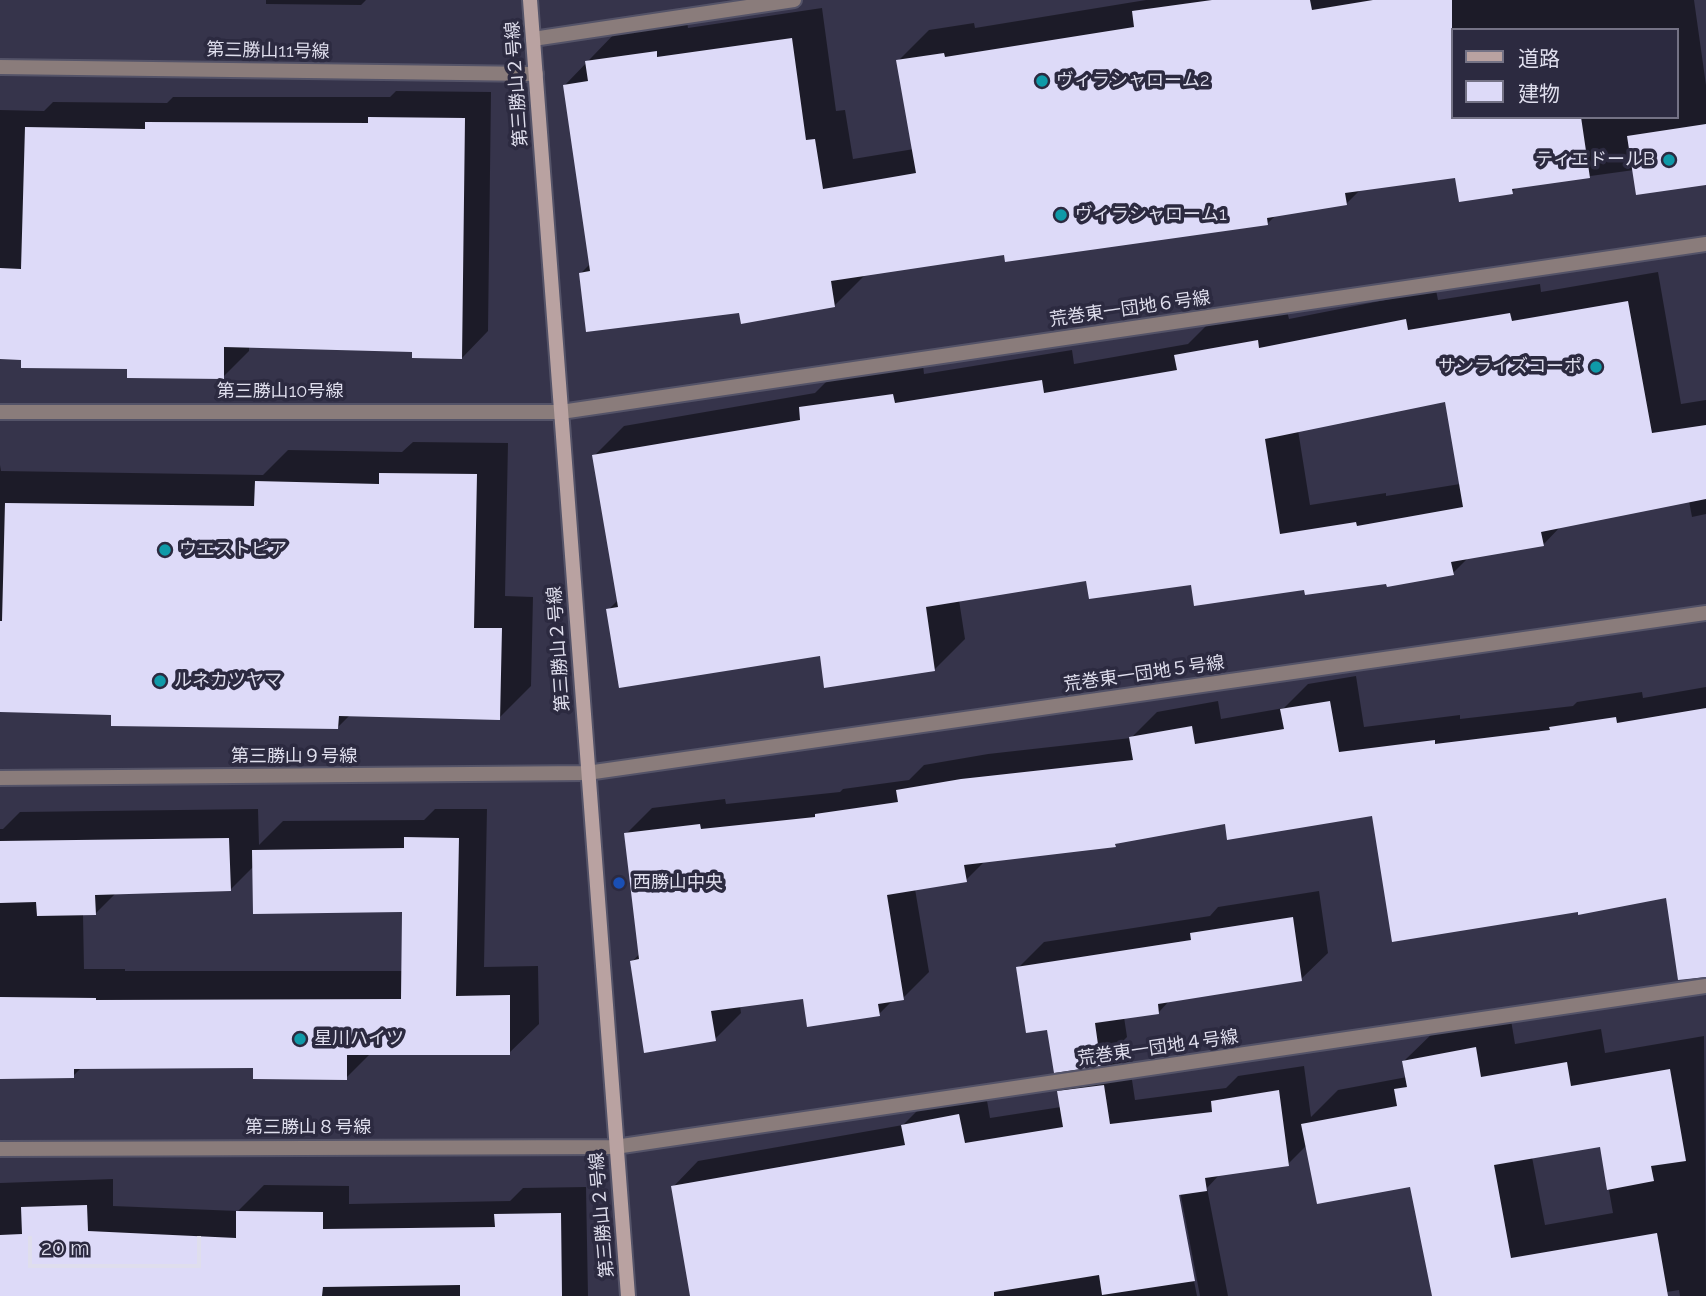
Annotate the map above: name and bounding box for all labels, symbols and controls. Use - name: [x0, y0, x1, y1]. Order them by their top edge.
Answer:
- street label: 第三勝山２号線: [502, 20, 532, 148]
- legend: [1450, 28, 1678, 119]
- street label: 第三勝山11号線: [206, 39, 330, 63]
- text: 道路: [1518, 46, 1560, 71]
- place label: ヴィラシャローム2: [1056, 70, 1209, 92]
- marker: ヴィラシャローム2: [1034, 73, 1050, 89]
- text: 建物: [1518, 81, 1560, 106]
- place label: ティエドールB: [1535, 149, 1655, 171]
- marker: ティエドールB: [1661, 152, 1677, 168]
- place label: ヴィラシャローム1: [1075, 204, 1227, 226]
- marker: ヴィラシャローム1: [1053, 207, 1069, 223]
- street label: 荒巻東一団地６号線: [1048, 287, 1212, 331]
- place label: サンライズコーポ: [1438, 356, 1582, 378]
- marker: サンライズコーポ: [1588, 359, 1604, 375]
- street label: 第三勝山10号線: [217, 381, 343, 403]
- place label: ウエストピア: [179, 539, 287, 561]
- marker: ウエストピア: [157, 542, 173, 558]
- street label: 第三勝山２号線: [544, 585, 574, 713]
- street label: 荒巻東一団地５号線: [1062, 652, 1226, 696]
- place label: ルネカツヤマ: [174, 670, 282, 692]
- marker: ルネカツヤマ: [152, 673, 168, 689]
- street label: 第三勝山９号線: [231, 746, 357, 768]
- place label: 西勝山中央: [633, 872, 723, 894]
- marker: 西勝山中央: [611, 875, 627, 891]
- street label: 荒巻東一団地４号線: [1076, 1026, 1240, 1070]
- place label: 星川ハイツ: [314, 1028, 404, 1050]
- marker: 星川ハイツ: [292, 1031, 308, 1047]
- street label: 第三勝山８号線: [245, 1117, 371, 1139]
- street label: 第三勝山２号線: [586, 1151, 618, 1279]
- scale bar: [32, 1222, 205, 1266]
- text: 20 m: [41, 1235, 89, 1260]

